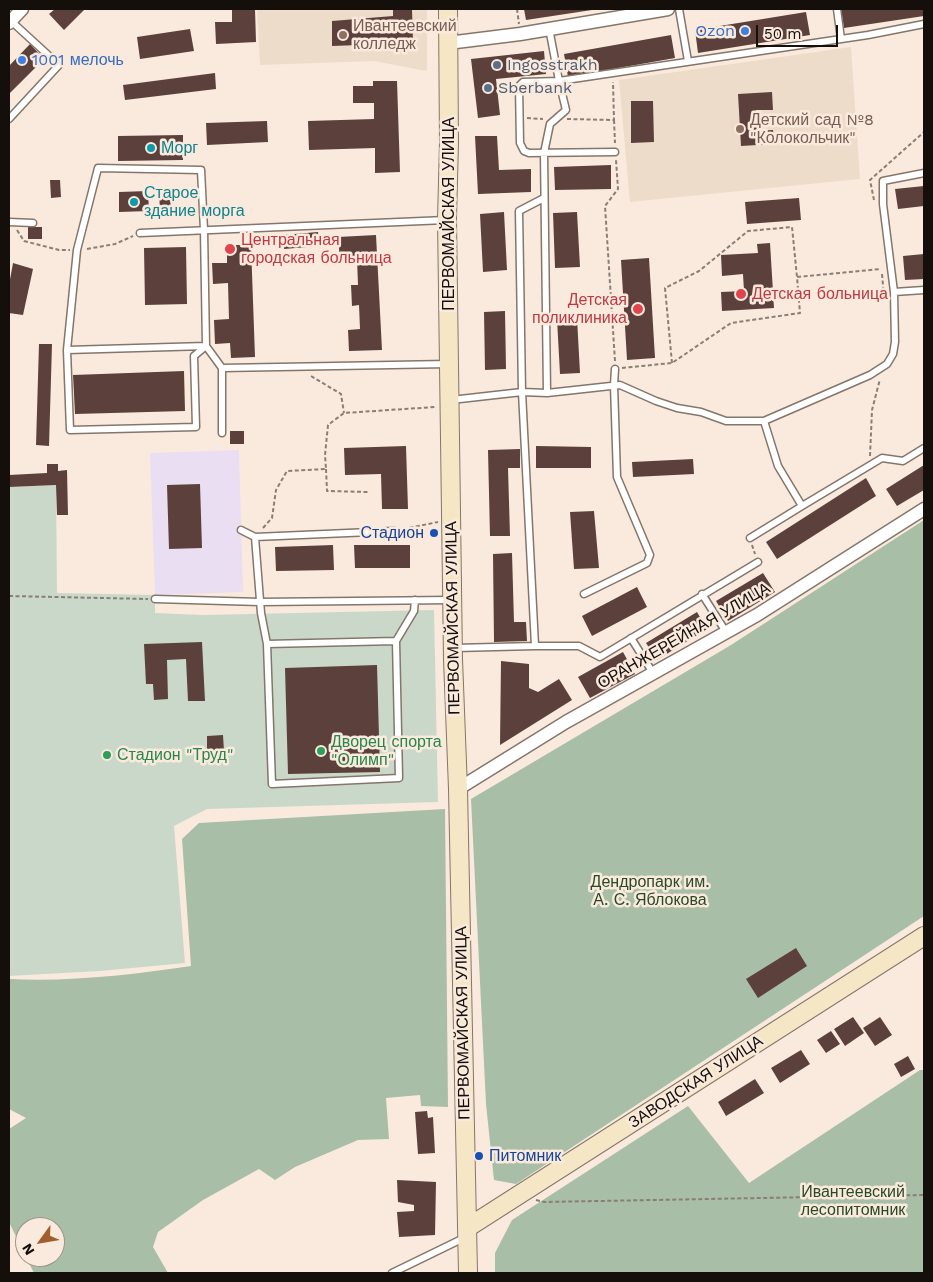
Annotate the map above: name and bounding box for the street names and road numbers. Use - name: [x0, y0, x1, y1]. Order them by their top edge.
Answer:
- street label: ПЕРВОМАЙСКАЯ УЛИЦА: [439, 117, 459, 311]
- street label: ПЕРВОМАЙСКАЯ УЛИЦА: [442, 521, 464, 715]
- street label: ОРАНЖЕРЕЙНАЯ УЛИЦА: [594, 579, 774, 693]
- street label: ПЕРВОМАЙСКАЯ УЛИЦА: [452, 926, 474, 1120]
- street label: ЗАВОДСКАЯ УЛИЦА: [625, 1031, 767, 1133]

